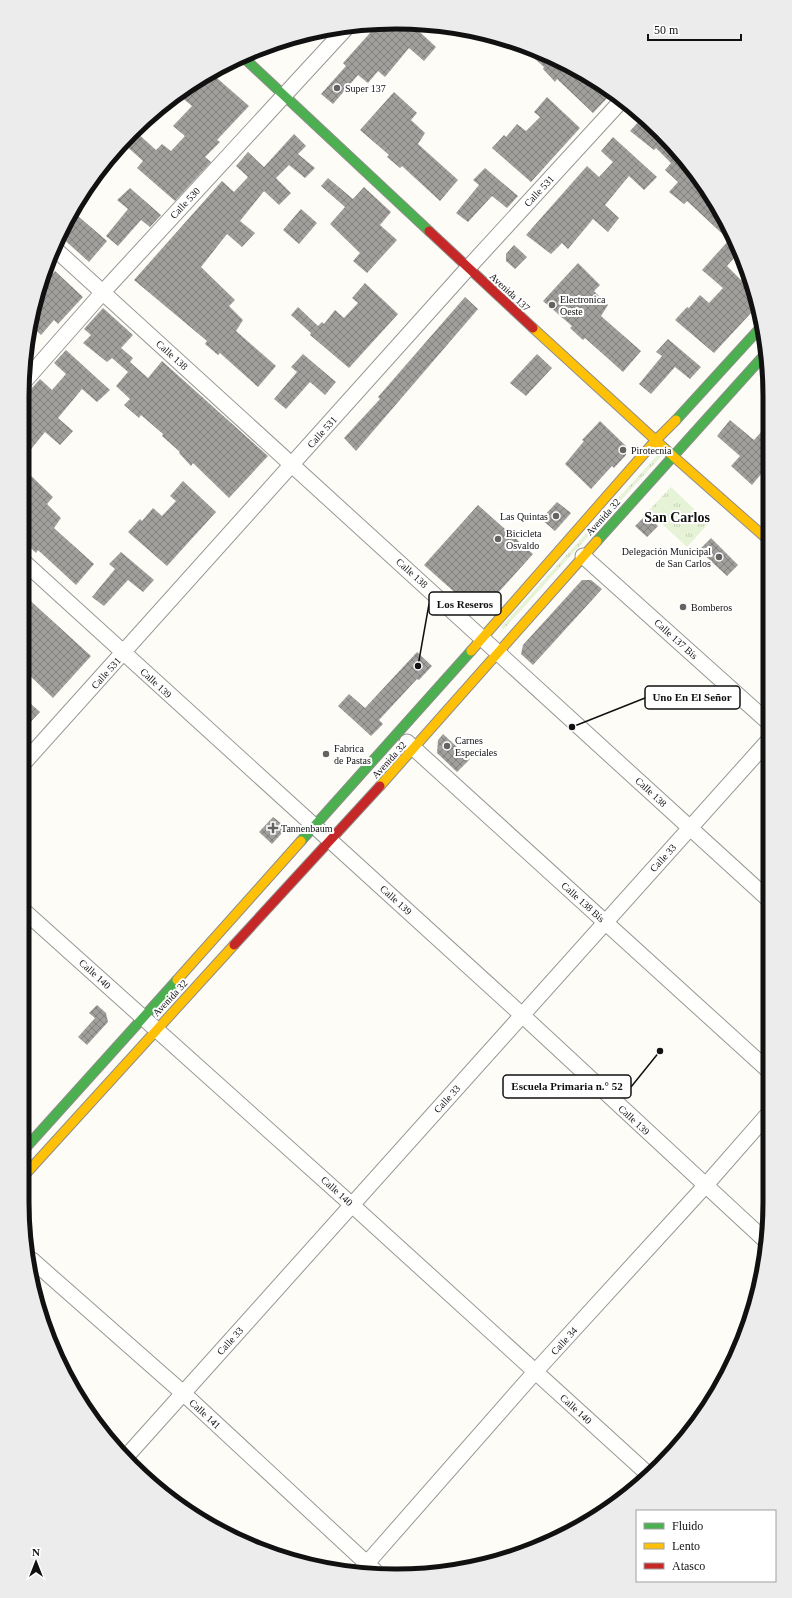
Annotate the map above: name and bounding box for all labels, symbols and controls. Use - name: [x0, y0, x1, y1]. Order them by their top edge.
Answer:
- scale bar: [648, 16, 741, 42]
- text: 50 m: [654, 23, 679, 37]
- marker: Super 137: [332, 83, 342, 93]
- place label: Super 137: [345, 83, 386, 94]
- street label: Calle 531: [522, 173, 556, 209]
- street label: Calle 530: [168, 185, 202, 221]
- street label: Avenida 137: [488, 271, 532, 313]
- place label: Electronica Oeste: [560, 294, 606, 317]
- marker: Electronica Oeste: [547, 300, 557, 310]
- street label: Calle 138: [154, 338, 190, 372]
- street label: Calle 531: [305, 414, 339, 450]
- marker: Pirotecnia: [618, 445, 628, 455]
- place label: Pirotecnia: [631, 445, 672, 456]
- street label: Avenida 32: [584, 496, 622, 538]
- district label: San Carlos: [644, 510, 710, 525]
- place label: Las Quintas: [500, 511, 548, 522]
- marker: Las Quintas: [551, 511, 561, 521]
- place label: Bicicleta Osvaldo: [506, 528, 542, 551]
- marker: Bicicleta Osvaldo: [493, 534, 503, 544]
- place label: Delegación Municipal de San Carlos: [622, 546, 711, 569]
- marker: Delegación Municipal de San Carlos: [714, 552, 724, 562]
- street label: Calle 138: [394, 556, 430, 590]
- callout: Los Reseros: [429, 592, 501, 615]
- text: Los Reseros: [437, 598, 494, 610]
- marker: Bomberos: [678, 602, 688, 612]
- place label: Bomberos: [691, 602, 732, 613]
- street label: Calle 137 Bis: [652, 617, 700, 661]
- street label: Calle 531: [89, 655, 123, 691]
- street label: Calle 139: [138, 666, 174, 700]
- callout: Uno En El Señor: [645, 686, 740, 709]
- text: Uno En El Señor: [652, 691, 732, 703]
- place label: Carnes Especiales: [455, 735, 497, 758]
- street label: Avenida 32: [370, 739, 408, 781]
- marker: Carnes Especiales: [442, 741, 452, 751]
- place label: Fabrica de Pastas: [334, 743, 371, 766]
- marker: Fabrica de Pastas: [321, 749, 331, 759]
- street label: Calle 138: [633, 775, 669, 809]
- marker: Tannenbaum: [268, 823, 278, 833]
- place label: Tannenbaum: [281, 823, 333, 834]
- street label: Calle 33: [648, 842, 678, 874]
- street label: Calle 138 Bis: [559, 880, 607, 924]
- street label: Calle 139: [378, 883, 414, 917]
- street label: Calle 140: [77, 957, 113, 991]
- street label: Avenida 32: [150, 978, 190, 1018]
- callout: Escuela Primaria n.° 52: [503, 1075, 631, 1098]
- text: Escuela Primaria n.° 52: [511, 1080, 623, 1092]
- street label: Calle 33: [432, 1083, 462, 1115]
- street label: Calle 139: [616, 1103, 652, 1137]
- street label: Calle 140: [319, 1174, 355, 1208]
- street label: Calle 33: [215, 1325, 245, 1357]
- street label: Calle 34: [549, 1325, 579, 1357]
- street label: Calle 140: [558, 1392, 594, 1426]
- street label: Calle 141: [187, 1397, 223, 1431]
- legend: [636, 1510, 776, 1582]
- text: Fluido: [672, 1519, 703, 1533]
- text: Lento: [672, 1539, 700, 1553]
- north arrow: [16, 1542, 56, 1582]
- text: N: [32, 1546, 40, 1558]
- text: Atasco: [672, 1559, 705, 1573]

